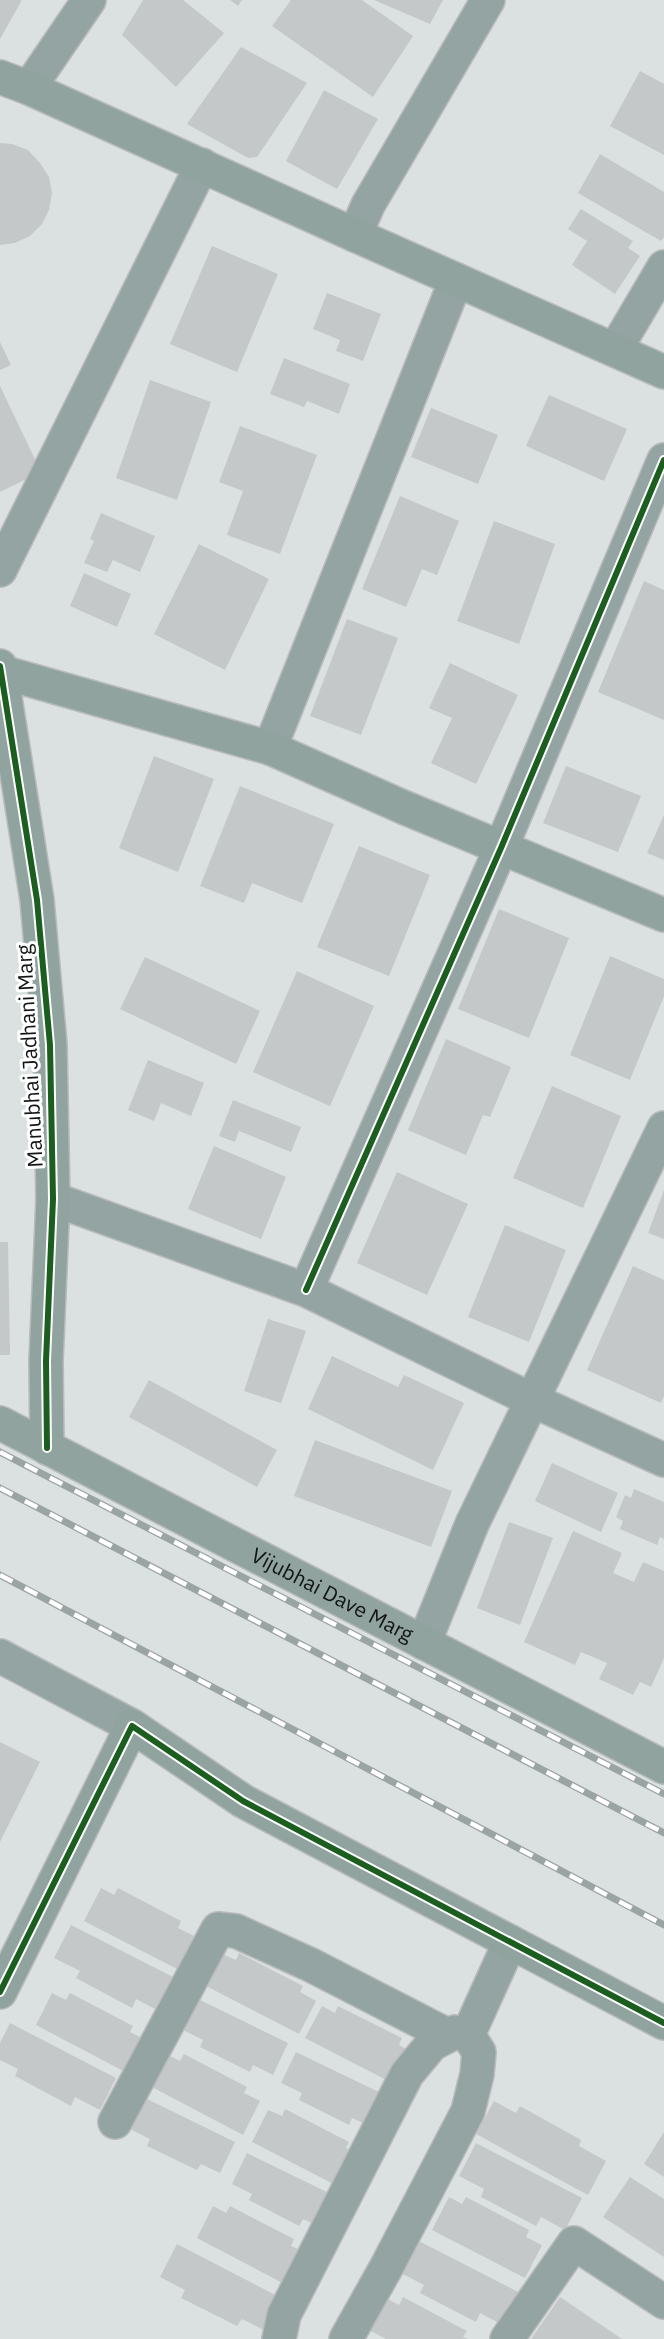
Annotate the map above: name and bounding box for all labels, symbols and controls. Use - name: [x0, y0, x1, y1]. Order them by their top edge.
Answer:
- street label: Manubhai Jadhani Marg: [9, 944, 49, 1168]
- street label: Vijubhai Dave Marg: [247, 1541, 419, 1648]

